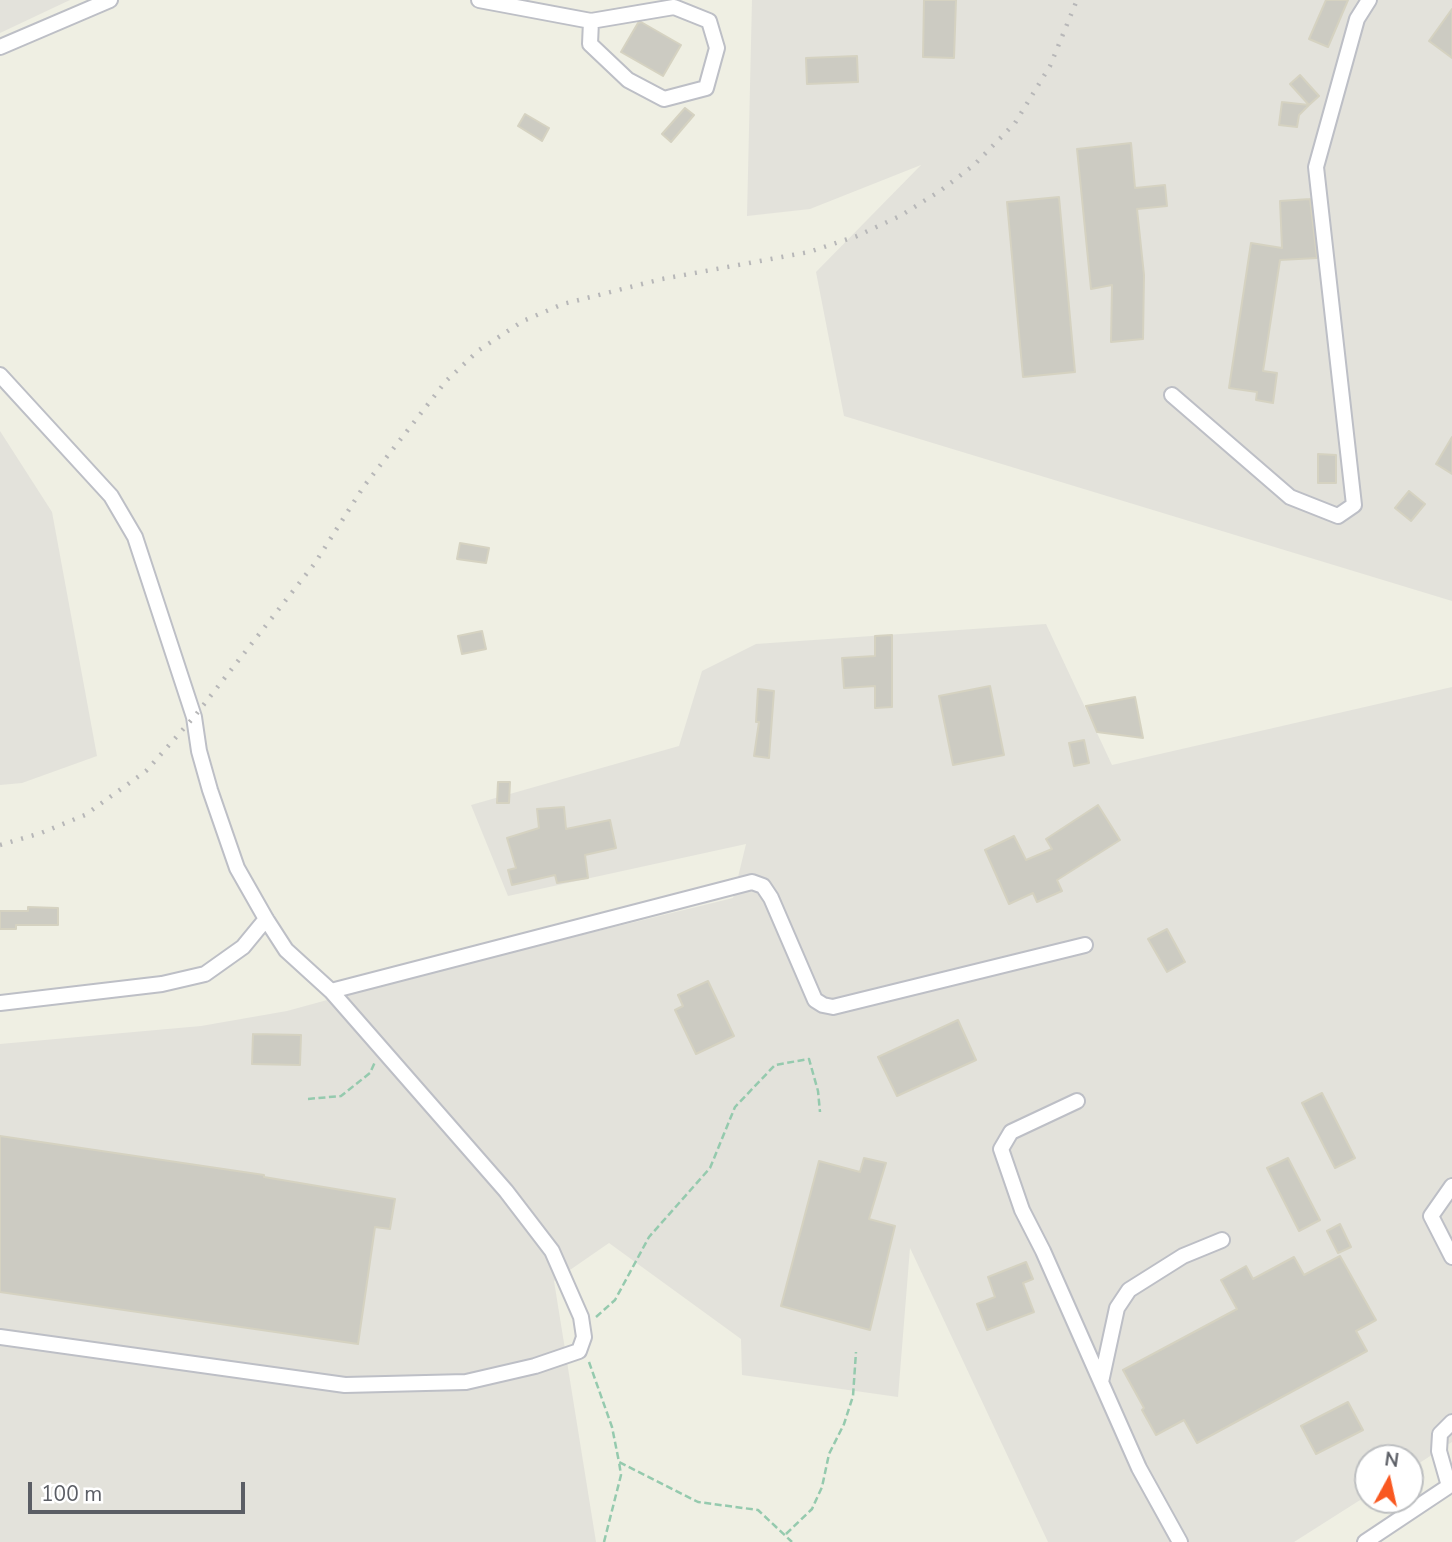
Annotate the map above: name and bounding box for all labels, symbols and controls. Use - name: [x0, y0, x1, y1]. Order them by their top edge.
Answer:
- north arrow: [1354, 1444, 1424, 1514]
- text: N: [1383, 1446, 1400, 1474]
- scale bar: [32, 1468, 248, 1512]
- text: 100 m: [41, 1480, 102, 1508]

